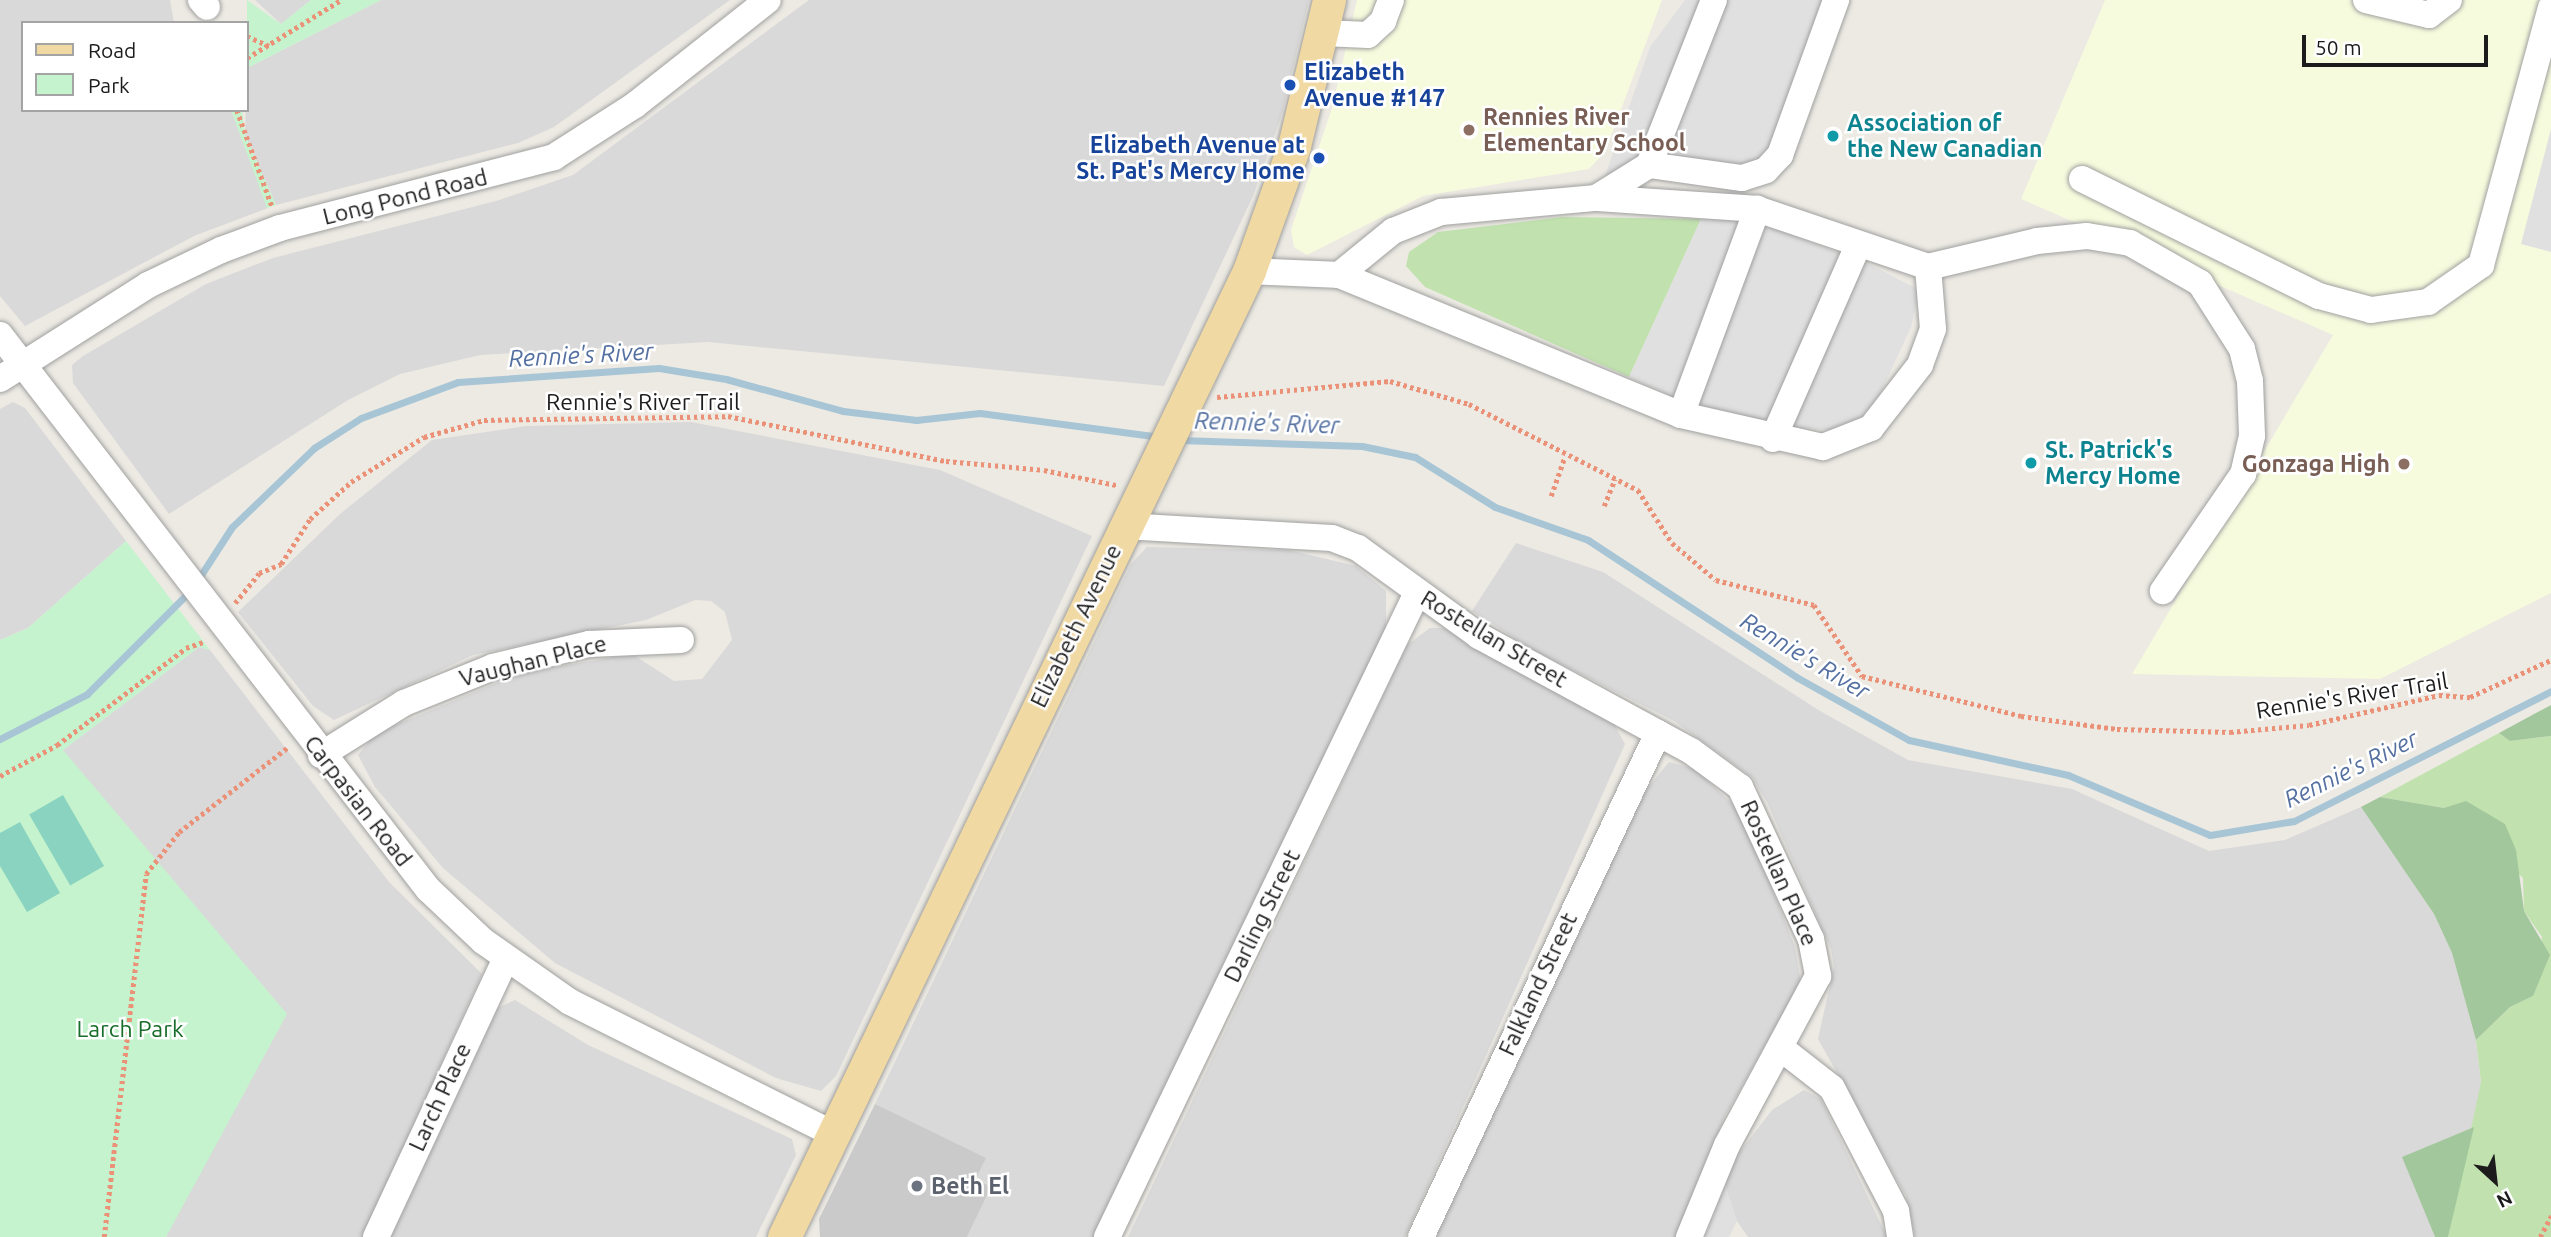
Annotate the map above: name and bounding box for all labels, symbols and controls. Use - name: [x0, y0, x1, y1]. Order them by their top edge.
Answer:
- legend: [21, 21, 248, 112]
- scale bar: [2306, 21, 2492, 65]
- text: 50 m: [2315, 35, 2362, 59]
- text: Road: [88, 38, 136, 62]
- place label: Elizabeth Avenue #147: [1304, 58, 1445, 112]
- text: Park: [88, 73, 130, 97]
- marker: Elizabeth Avenue #147: [1282, 77, 1298, 93]
- place label: Rennies River Elementary School: [1483, 103, 1686, 157]
- place label: Association of the New Canadian: [1847, 109, 2042, 163]
- marker: Rennies River Elementary School: [1461, 122, 1477, 138]
- marker: Association of the New Canadian: [1825, 128, 1841, 144]
- place label: Elizabeth Avenue at St. Pat's Mercy Home: [1076, 131, 1305, 185]
- marker: Elizabeth Avenue at St. Pat's Mercy Home: [1311, 150, 1327, 166]
- street label: Long Pond Road: [320, 163, 490, 231]
- water label: Rennie's River: [508, 337, 654, 373]
- street label: Rennie's River Trail: [546, 388, 740, 416]
- water label: Rennie's River: [1194, 406, 1340, 440]
- place label: St. Patrick's Mercy Home: [2045, 436, 2181, 490]
- place label: Gonzaga High: [2242, 450, 2390, 478]
- marker: St. Patrick's Mercy Home: [2023, 455, 2039, 471]
- marker: Gonzaga High: [2396, 456, 2412, 472]
- street label: Elizabeth Avenue: [1025, 540, 1127, 712]
- street label: Rostellan Street: [1416, 584, 1572, 694]
- water label: Rennie's River: [1735, 606, 1875, 706]
- street label: Vaughan Place: [457, 629, 609, 693]
- street label: Rennie's River Trail: [2254, 667, 2450, 725]
- water label: Rennie's River: [2279, 724, 2423, 814]
- street label: Carpasian Road: [298, 730, 418, 872]
- street label: Rostellan Place: [1735, 796, 1823, 950]
- street label: Darling Street: [1218, 845, 1306, 987]
- street label: Falkland Street: [1493, 908, 1583, 1060]
- park label: Larch Park: [76, 1015, 184, 1043]
- street label: Larch Place: [403, 1038, 477, 1156]
- north arrow: [2460, 1146, 2530, 1216]
- place label: Beth El: [931, 1172, 1009, 1200]
- marker: Beth El: [909, 1178, 925, 1194]
- text: N: [2493, 1187, 2516, 1213]

